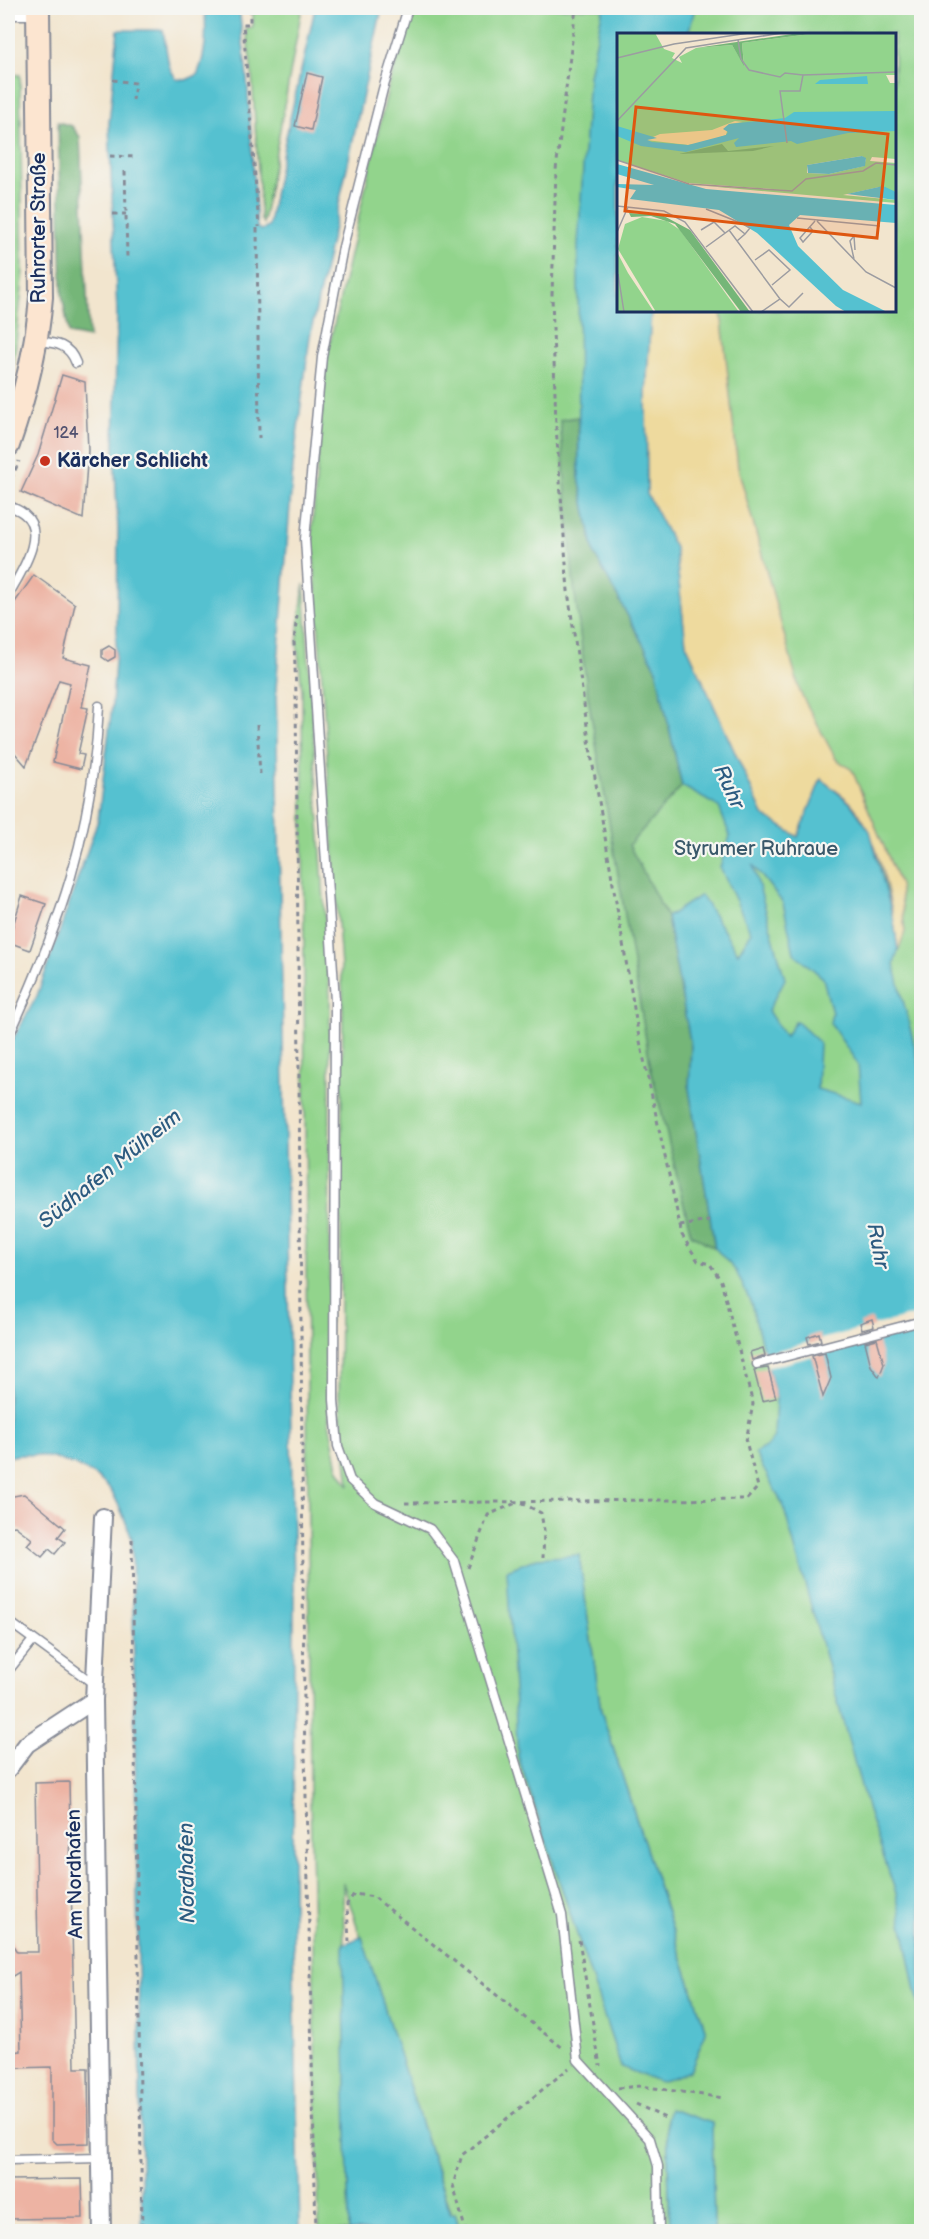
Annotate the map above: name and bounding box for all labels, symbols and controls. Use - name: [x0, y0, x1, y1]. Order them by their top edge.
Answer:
- inset map: [617, 33, 896, 312]
- street label: Ruhrorter Straße: [27, 152, 51, 304]
- house number: 124: [53, 424, 79, 443]
- place label: Kärcher Schlicht: [57, 449, 208, 473]
- marker: Kärcher Schlicht: [38, 454, 52, 468]
- water label: Ruhr: [708, 761, 751, 814]
- park label: Styrumer Ruhraue: [674, 837, 838, 861]
- water label: Südhafen Mülheim: [34, 1104, 186, 1234]
- water label: Ruhr: [861, 1221, 895, 1272]
- street label: Am Nordhafen: [62, 1809, 88, 1939]
- water label: Nordhafen: [174, 1823, 200, 1923]

